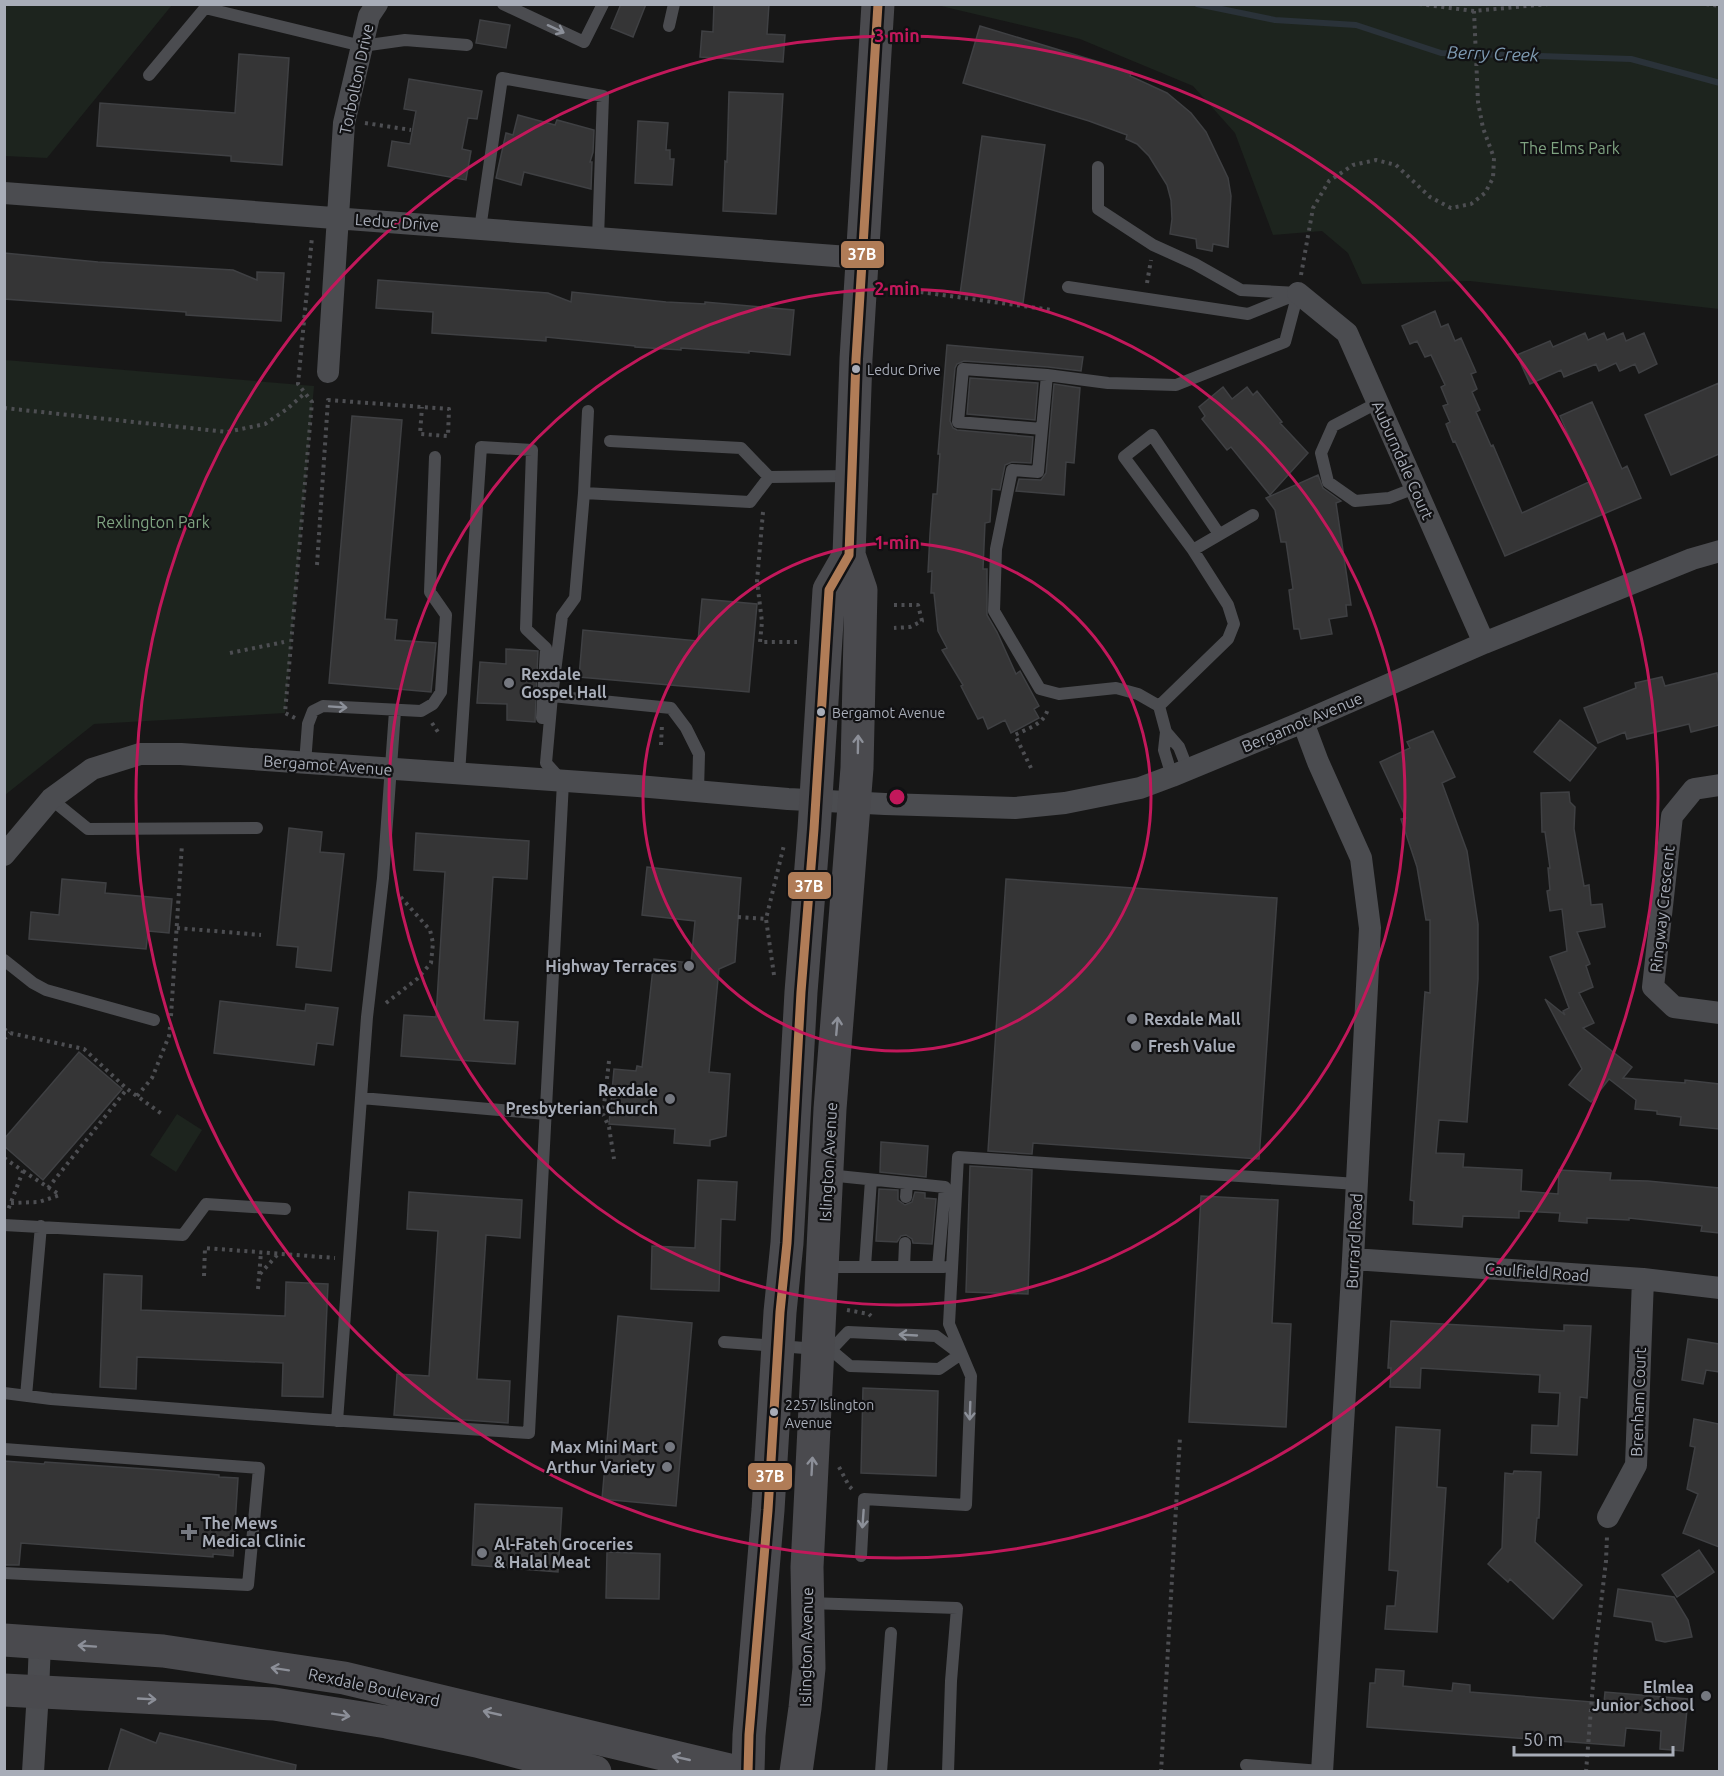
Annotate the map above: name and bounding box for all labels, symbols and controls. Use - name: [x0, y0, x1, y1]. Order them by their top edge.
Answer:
- street label: Torbolton Drive: [335, 22, 377, 136]
- one-way arrow: [546, 24, 564, 35]
- text: 3 min: [874, 25, 920, 45]
- water label: Berry Creek: [1447, 41, 1540, 65]
- park label: The Elms Park: [1520, 139, 1620, 157]
- street label: Leduc Drive: [354, 210, 440, 234]
- line badge: 37B: [840, 240, 885, 269]
- text: 37B: [848, 245, 876, 263]
- text: 2 min: [874, 278, 920, 298]
- place label: Leduc Drive: [867, 362, 941, 378]
- marker: Leduc Drive: [850, 363, 862, 375]
- street label: Auburndale Court: [1369, 398, 1438, 523]
- park label: Rexlington Park: [96, 513, 210, 531]
- text: 1 min: [874, 532, 920, 552]
- place label: Rexdale Gospel Hall: [521, 665, 607, 701]
- marker: Rexdale Gospel Hall: [502, 676, 516, 690]
- street label: Bergamot Avenue: [1239, 688, 1365, 756]
- one-way arrow: [328, 702, 347, 713]
- place label: Bergamot Avenue: [832, 705, 945, 721]
- marker: Bergamot Avenue: [815, 706, 827, 718]
- one-way arrow: [852, 734, 864, 754]
- street label: Bergamot Avenue: [263, 752, 393, 778]
- centre of rings: [887, 787, 907, 807]
- street label: Ringway Crescent: [1646, 844, 1678, 973]
- line badge: 37B: [787, 871, 832, 900]
- text: 37B: [795, 877, 823, 895]
- place label: Highway Terraces: [545, 957, 677, 975]
- marker: Highway Terraces: [682, 959, 696, 973]
- place label: Rexdale Mall: [1144, 1010, 1241, 1028]
- marker: Rexdale Mall: [1125, 1012, 1139, 1026]
- one-way arrow: [832, 1017, 843, 1037]
- place label: Fresh Value: [1148, 1037, 1236, 1055]
- marker: Fresh Value: [1129, 1039, 1143, 1053]
- place label: Rexdale Presbyterian Church: [505, 1081, 658, 1117]
- marker: Rexdale Presbyterian Church: [663, 1092, 677, 1106]
- street label: Islington Avenue: [816, 1102, 840, 1222]
- street label: Burrard Road: [1343, 1193, 1365, 1289]
- street label: Caulfield Road: [1484, 1259, 1590, 1285]
- one-way arrow: [899, 1329, 919, 1340]
- street label: Brenham Court: [1627, 1346, 1649, 1457]
- place label: 2257 Islington Avenue: [785, 1397, 874, 1431]
- one-way arrow: [964, 1400, 975, 1420]
- marker: 2257 Islington Avenue: [768, 1406, 780, 1418]
- place label: Max Mini Mart: [550, 1438, 658, 1456]
- marker: Max Mini Mart: [663, 1440, 677, 1454]
- one-way arrow: [806, 1457, 817, 1477]
- place label: Arthur Variety: [546, 1458, 655, 1476]
- marker: Arthur Variety: [660, 1460, 674, 1474]
- line badge: 37B: [747, 1462, 793, 1491]
- text: 37B: [756, 1467, 784, 1485]
- one-way arrow: [857, 1508, 868, 1528]
- place label: The Mews Medical Clinic: [202, 1514, 306, 1550]
- marker: The Mews Medical Clinic: [180, 1523, 198, 1541]
- place label: Al-Fateh Groceries & Halal Meat: [494, 1535, 633, 1571]
- marker: Al-Fateh Groceries & Halal Meat: [475, 1546, 489, 1560]
- street label: Islington Avenue: [796, 1587, 816, 1707]
- one-way arrow: [77, 1640, 97, 1651]
- one-way arrow: [271, 1663, 291, 1674]
- street label: Rexdale Boulevard: [307, 1664, 441, 1710]
- place label: Elmlea Junior School: [1592, 1678, 1694, 1714]
- marker: Elmlea Junior School: [1699, 1689, 1713, 1703]
- one-way arrow: [136, 1693, 156, 1704]
- one-way arrow: [482, 1707, 501, 1719]
- one-way arrow: [330, 1709, 350, 1720]
- scale bar: [1514, 1719, 1673, 1757]
- text: 50 m: [1523, 1729, 1563, 1749]
- one-way arrow: [672, 1751, 691, 1763]

